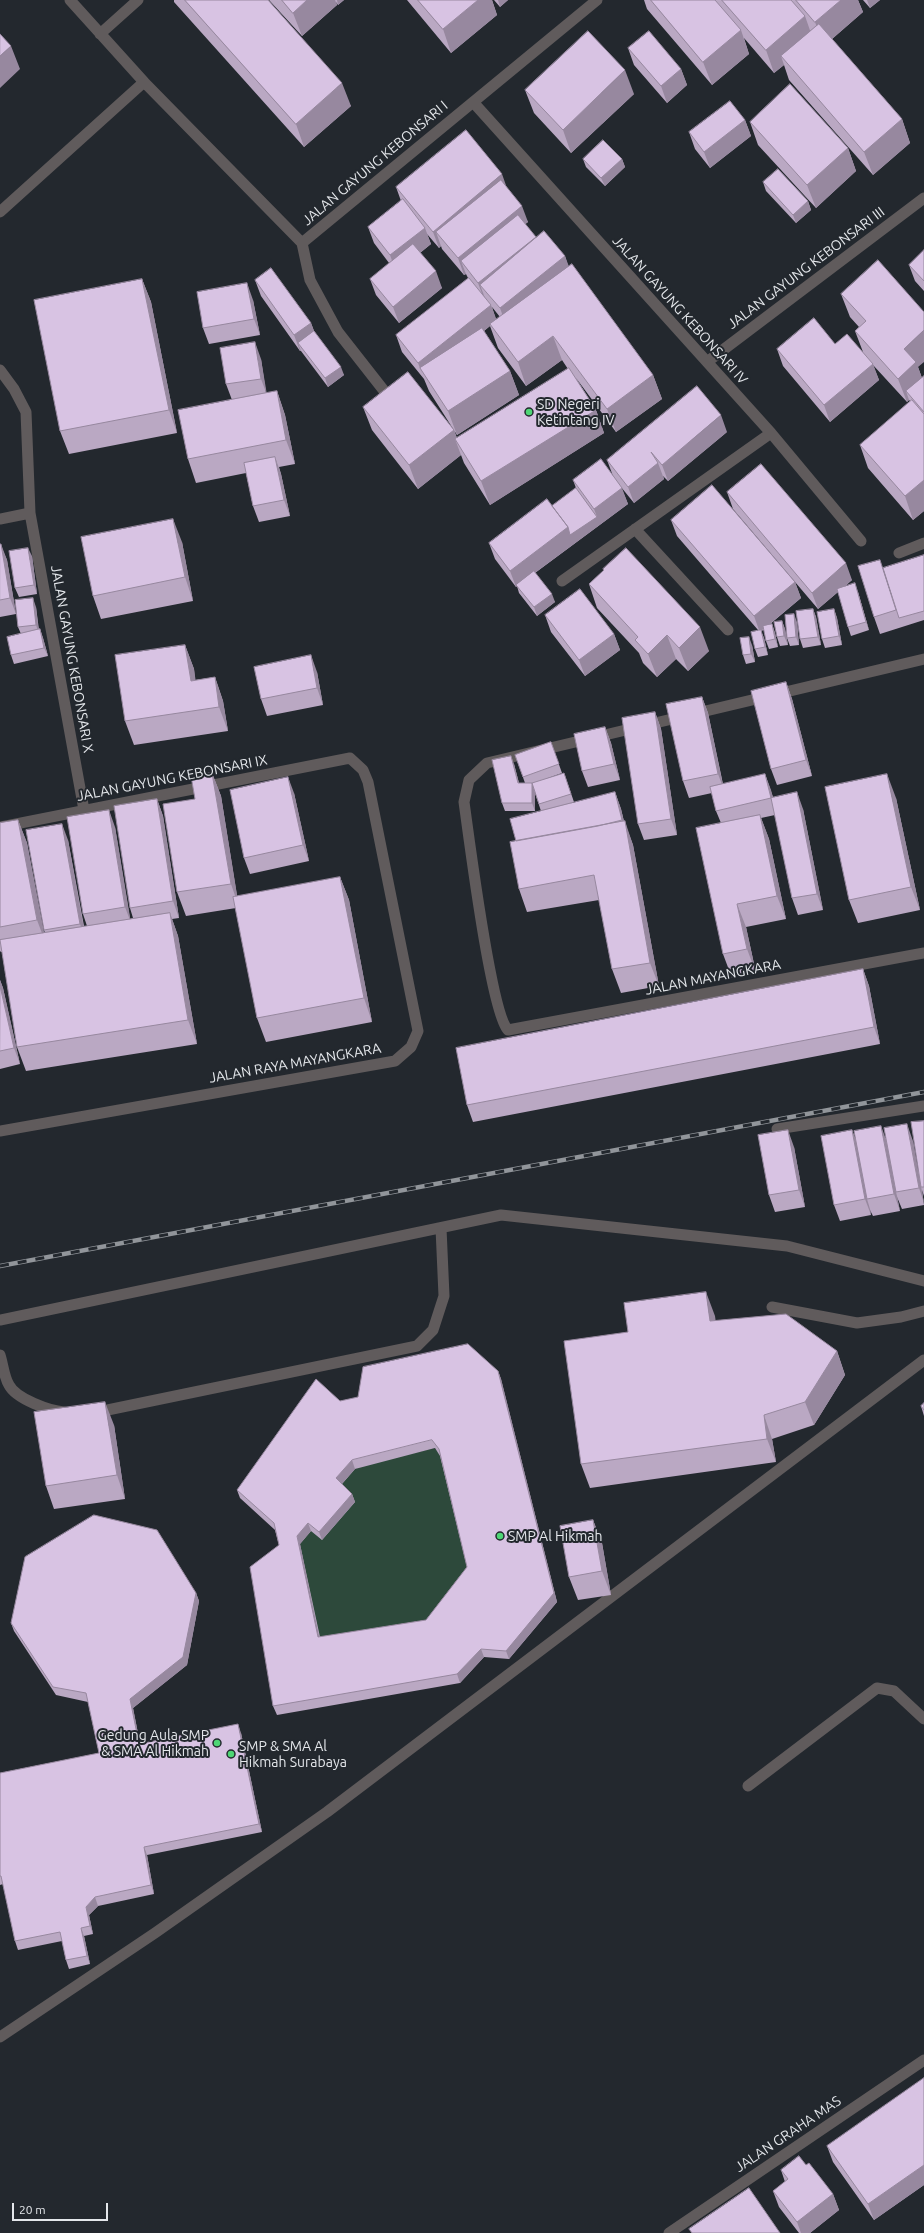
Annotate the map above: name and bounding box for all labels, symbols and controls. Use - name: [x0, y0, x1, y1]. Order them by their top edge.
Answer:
- street label: JALAN GAYUNG KEBONSARI I: [299, 97, 451, 229]
- street label: JALAN GAYUNG KEBONSARI III: [724, 203, 888, 333]
- street label: JALAN GAYUNG KEBONSARI IV: [609, 232, 751, 388]
- place label: SD Negeri Ketintang IV: [537, 396, 614, 428]
- marker: SD Negeri Ketintang IV: [524, 407, 534, 417]
- street label: JALAN GAYUNG KEBONSARI X: [47, 564, 97, 754]
- street label: JALAN GAYUNG KEBONSARI IX: [75, 751, 269, 805]
- street label: JALAN MAYANGKARA: [644, 956, 782, 998]
- street label: JALAN RAYA MAYANGKARA: [208, 1040, 382, 1086]
- place label: SMP Al Hikmah: [508, 1528, 603, 1544]
- marker: SMP Al Hikmah: [495, 1531, 505, 1541]
- place label: Gedung Aula SMP & SMA Al Hikmah: [97, 1727, 209, 1760]
- marker: Gedung Aula SMP & SMA Al Hikmah: [212, 1738, 222, 1748]
- place label: SMP & SMA Al Hikmah Surabaya: [239, 1738, 347, 1770]
- marker: SMP & SMA Al Hikmah Surabaya: [226, 1749, 236, 1759]
- street label: JALAN GRAHA MAS: [732, 2092, 844, 2176]
- scale bar: [14, 2195, 110, 2221]
- text: 20 m: [19, 2203, 46, 2216]

